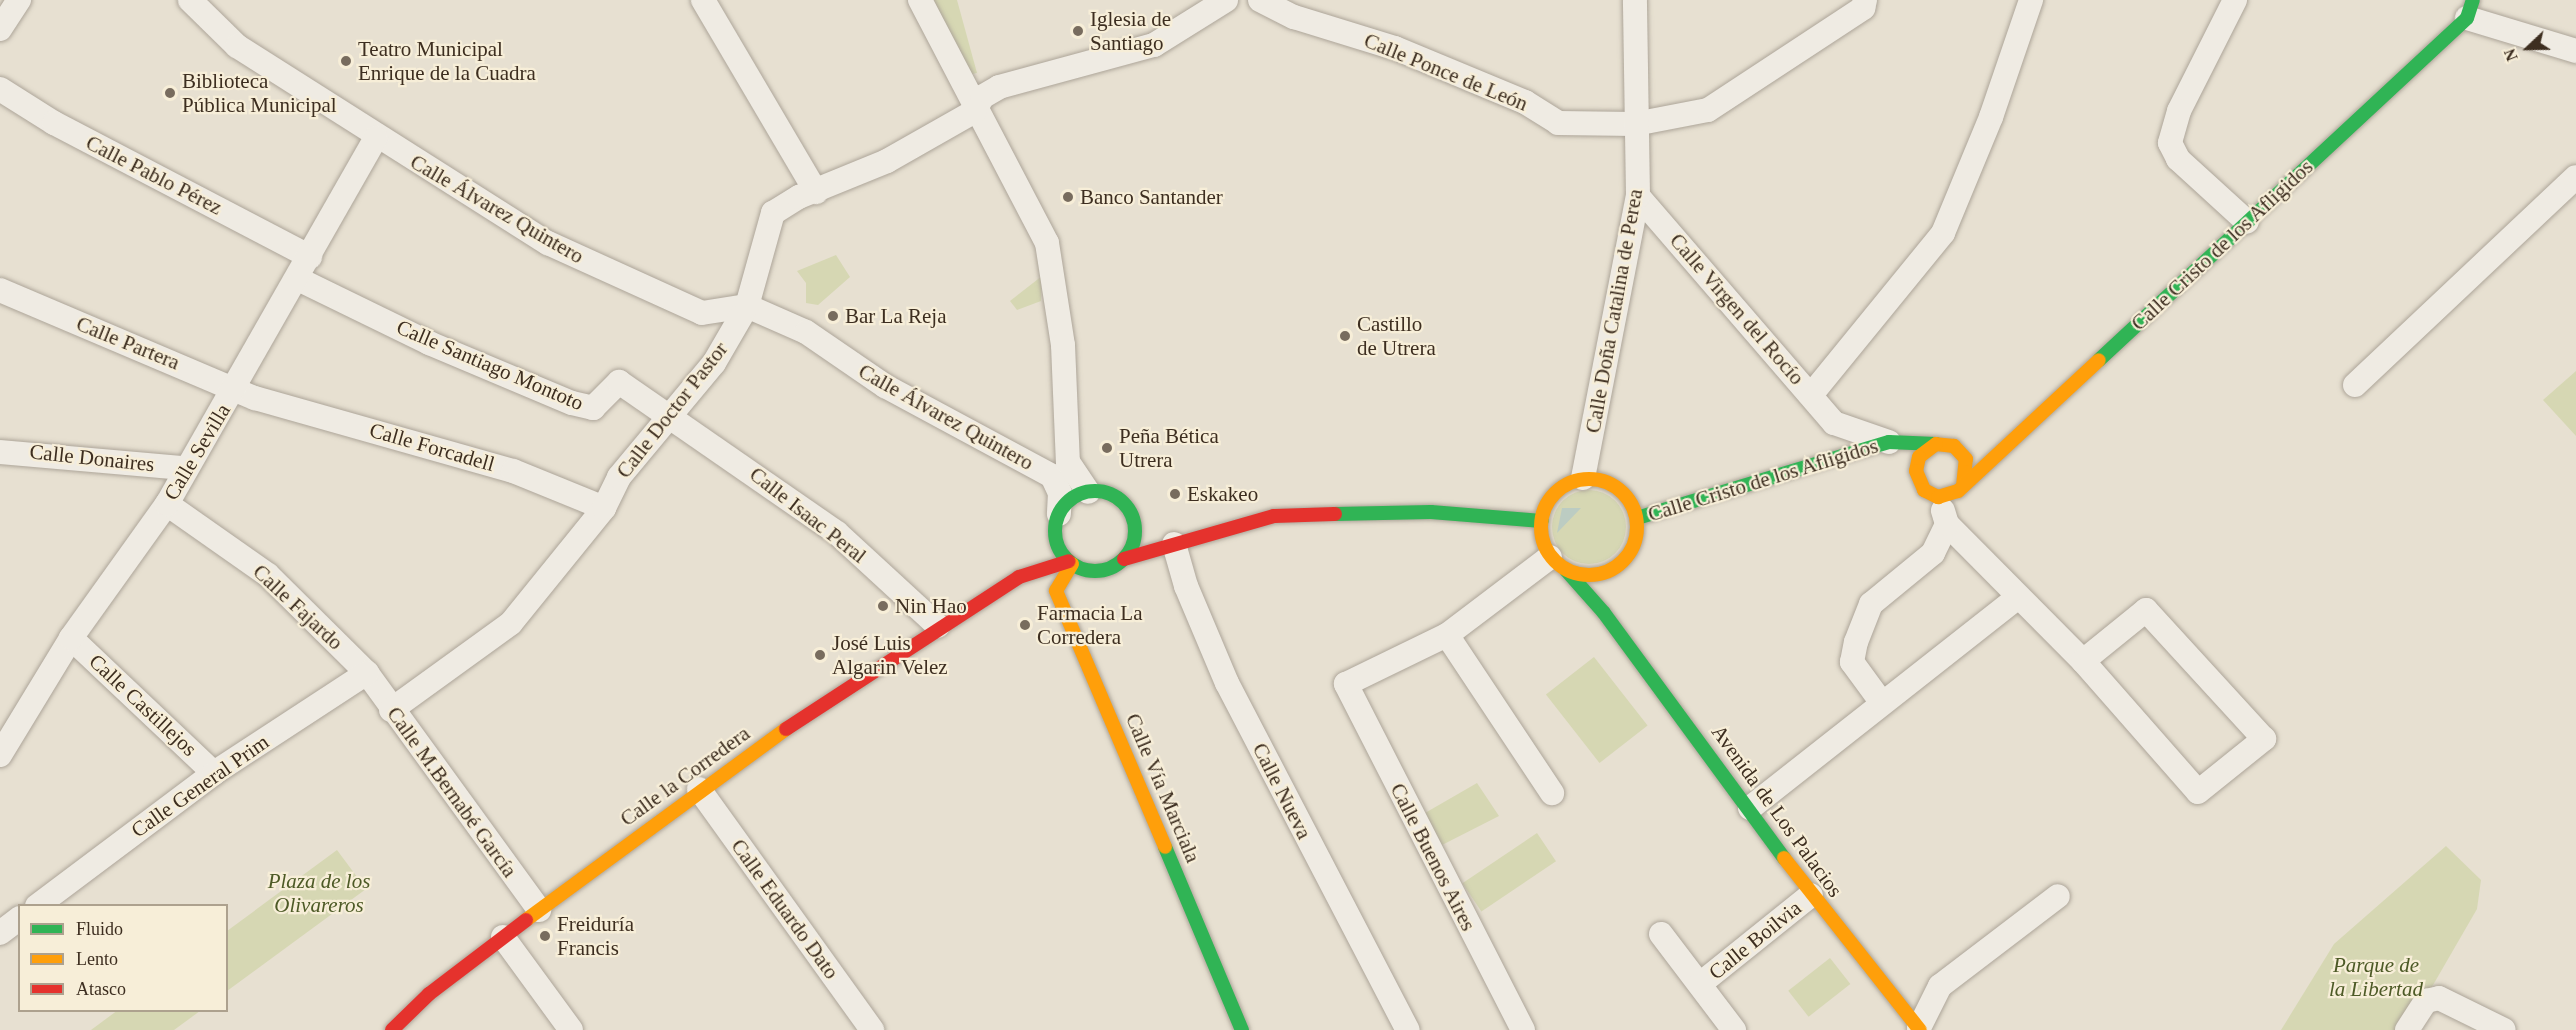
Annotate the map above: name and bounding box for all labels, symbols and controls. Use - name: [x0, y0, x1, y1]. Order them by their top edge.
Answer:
- place label: Iglesia de Santiago: [1090, 6, 1171, 56]
- north arrow: [2498, 18, 2558, 78]
- marker: Iglesia de Santiago: [1071, 24, 1085, 38]
- street label: Calle Ponce de León: [1360, 28, 1532, 116]
- place label: Teatro Municipal Enrique de la Cuadra: [358, 36, 536, 86]
- text: N: [2501, 46, 2521, 63]
- marker: Teatro Municipal Enrique de la Cuadra: [339, 54, 353, 68]
- place label: Biblioteca Pública Municipal: [182, 68, 337, 118]
- marker: Biblioteca Pública Municipal: [163, 86, 177, 100]
- street label: Calle Pablo Pérez: [82, 130, 226, 220]
- street label: Calle Álvarez Quintero: [406, 149, 588, 269]
- street label: Calle Cristo de los Afligidos: [2126, 154, 2318, 336]
- place label: Banco Santander: [1080, 184, 1223, 210]
- street label: Calle Doña Catalina de Perea: [1580, 187, 1648, 435]
- marker: Banco Santander: [1061, 190, 1075, 204]
- street label: Calle Virgen del Rocío: [1664, 228, 1810, 390]
- place label: Bar La Reja: [845, 303, 946, 329]
- marker: Bar La Reja: [826, 309, 840, 323]
- street label: Calle Partera: [73, 311, 183, 375]
- place label: Castillo de Utrera: [1357, 311, 1436, 361]
- street label: Calle Santiago Montoto: [393, 314, 587, 416]
- marker: Castillo de Utrera: [1338, 329, 1352, 343]
- street label: Calle Doctor Pastor: [611, 337, 733, 483]
- street label: Calle Álvarez Quintero: [854, 358, 1038, 476]
- street label: Calle Sevilla: [158, 399, 236, 505]
- street label: Calle Forcadell: [367, 417, 497, 477]
- place label: Peña Bética Utrera: [1119, 423, 1219, 473]
- street label: Calle Cristo de los Afligidos: [1644, 433, 1882, 527]
- street label: Calle Donaires: [28, 439, 156, 477]
- marker: Peña Bética Utrera: [1100, 441, 1114, 455]
- street label: Calle Isaac Peral: [745, 462, 871, 568]
- place label: Eskakeo: [1187, 481, 1258, 507]
- marker: Eskakeo: [1168, 487, 1182, 501]
- street label: Calle Fajardo: [248, 559, 348, 655]
- place label: Nin Hao: [895, 593, 967, 619]
- marker: Nin Hao: [876, 599, 890, 613]
- place label: Farmacia La Corredera: [1037, 600, 1143, 650]
- marker: Farmacia La Corredera: [1018, 618, 1032, 632]
- place label: José Luis Algarin Velez: [832, 630, 948, 680]
- marker: José Luis Algarin Velez: [813, 648, 827, 662]
- street label: Calle Castillejos: [84, 649, 202, 761]
- street label: Calle M.Bernabé García: [382, 702, 522, 882]
- street label: Calle Vía Marciala: [1120, 710, 1206, 866]
- street label: Avenida de Los Palacios: [1706, 720, 1848, 902]
- street label: Calle la Corredera: [615, 721, 755, 831]
- street label: Calle General Prim: [126, 729, 274, 843]
- street label: Calle Nueva: [1247, 739, 1317, 843]
- street label: Calle Buenos Aires: [1385, 779, 1481, 935]
- street label: Calle Eduardo Dato: [726, 834, 844, 984]
- park label: Plaza de los Olivareros: [268, 868, 370, 918]
- street label: Calle Boilvia: [1704, 895, 1806, 985]
- legend: [18, 904, 228, 1012]
- place label: Freiduría Francis: [557, 911, 634, 961]
- text: Fluido: [76, 919, 123, 939]
- marker: Freiduría Francis: [538, 929, 552, 943]
- text: Lento: [76, 949, 118, 969]
- park label: Parque de la Libertad: [2329, 952, 2423, 1002]
- text: Atasco: [76, 979, 126, 999]

